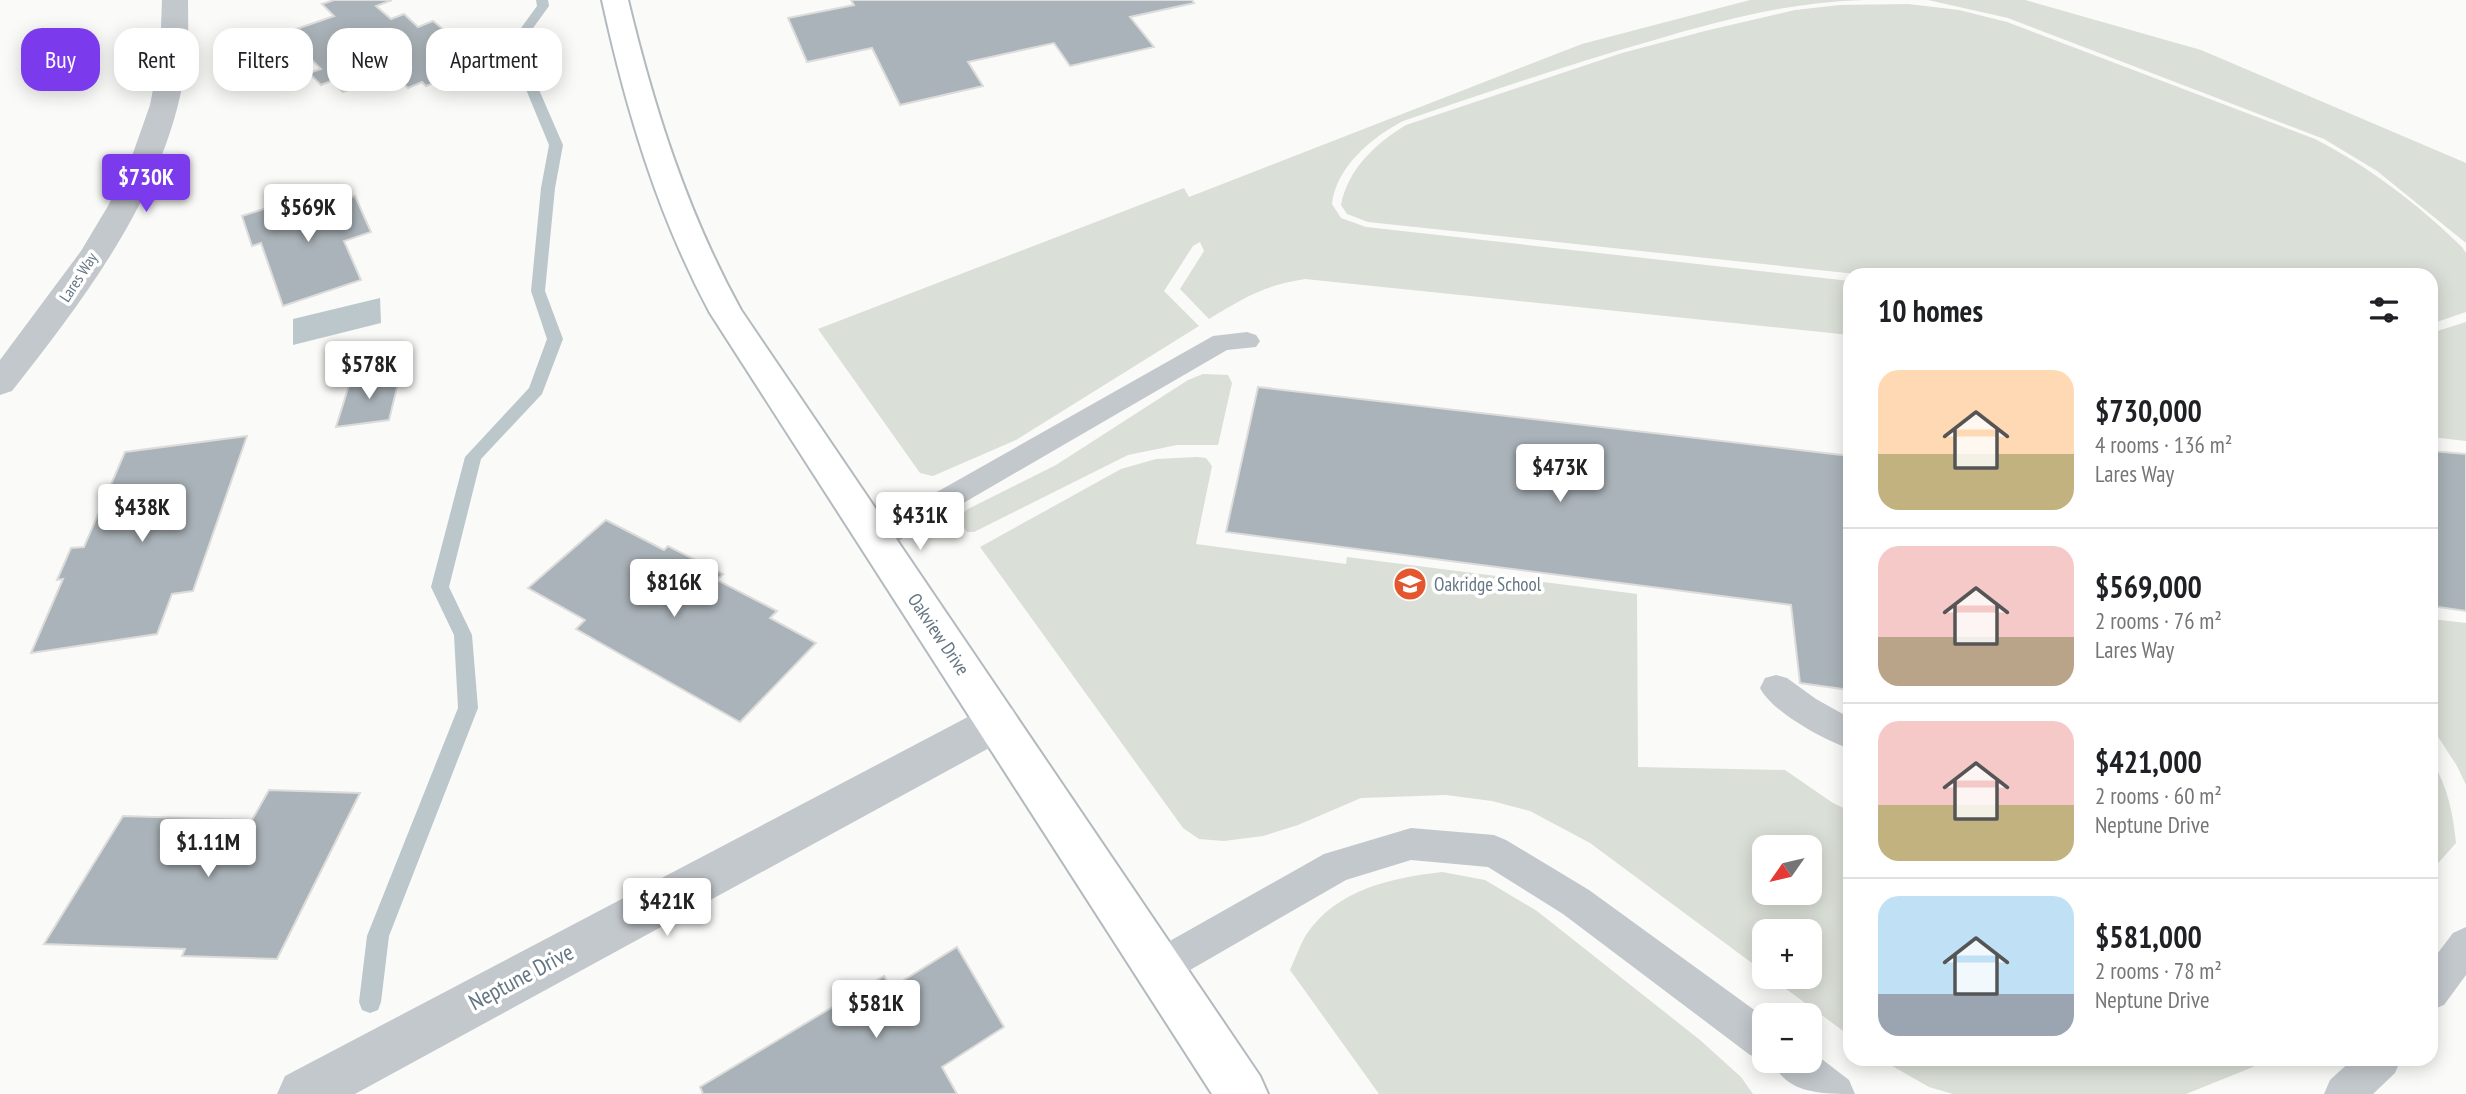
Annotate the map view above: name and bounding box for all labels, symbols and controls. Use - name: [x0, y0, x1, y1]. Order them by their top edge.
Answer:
- chip: Buy: [21, 28, 100, 91]
- chip: Rent: [114, 28, 199, 91]
- chip: Filters: [213, 28, 313, 91]
- chip: New: [327, 28, 412, 91]
- chip: Apartment: [426, 28, 562, 91]
- pin: $730K: [97, 154, 195, 214]
- text: $730K: [118, 162, 174, 191]
- pin: $569K: [259, 184, 357, 244]
- text: $569K: [280, 192, 336, 221]
- street label: Lares Way: [55, 248, 101, 306]
- text: 10 homes: [1878, 291, 1983, 330]
- icon: filters: [2365, 291, 2403, 329]
- pin: $578K: [320, 342, 418, 401]
- text: $578K: [341, 349, 397, 378]
- text: $730,000: [2095, 391, 2202, 430]
- icon: home: [1934, 398, 2018, 482]
- text: 4 rooms · 136 m²: [2095, 430, 2232, 459]
- pin: $473K: [1511, 444, 1609, 504]
- text: $473K: [1532, 452, 1588, 481]
- text: Lares Way: [2095, 459, 2174, 488]
- pin: $438K: [93, 484, 191, 544]
- text: $438K: [114, 492, 170, 521]
- pin: $431K: [871, 492, 969, 552]
- text: $431K: [892, 500, 948, 529]
- pin: $816K: [625, 560, 723, 619]
- school or university icon: Oakridge School: [1391, 565, 1429, 603]
- text: $816K: [646, 567, 702, 596]
- text: $569,000: [2095, 567, 2202, 606]
- place label: Oakridge School: [1434, 572, 1542, 596]
- icon: home: [1934, 574, 2018, 658]
- street label: Oakview Drive: [903, 588, 975, 680]
- text: 2 rooms · 76 m²: [2095, 606, 2222, 635]
- text: Lares Way: [2095, 635, 2174, 664]
- text: $421,000: [2095, 742, 2202, 781]
- icon: home: [1934, 749, 2018, 833]
- text: 2 rooms · 60 m²: [2095, 781, 2222, 810]
- text: Neptune Drive: [2095, 810, 2209, 839]
- pin: $1.11M: [151, 820, 265, 879]
- text: $1.11M: [176, 827, 240, 856]
- north arrow: [1752, 835, 1822, 905]
- map controls: [1752, 835, 1822, 1073]
- pin: $421K: [618, 878, 716, 938]
- text: $421K: [639, 886, 695, 915]
- text: $581,000: [2095, 917, 2202, 956]
- button: +: [1752, 919, 1822, 989]
- icon: home: [1934, 924, 2018, 1008]
- street label: Neptune Drive: [463, 937, 578, 1016]
- text: 2 rooms · 78 m²: [2095, 956, 2222, 985]
- pin: $581K: [827, 981, 925, 1040]
- text: Neptune Drive: [2095, 985, 2209, 1014]
- text: $581K: [848, 988, 904, 1017]
- button: −: [1752, 1003, 1822, 1073]

